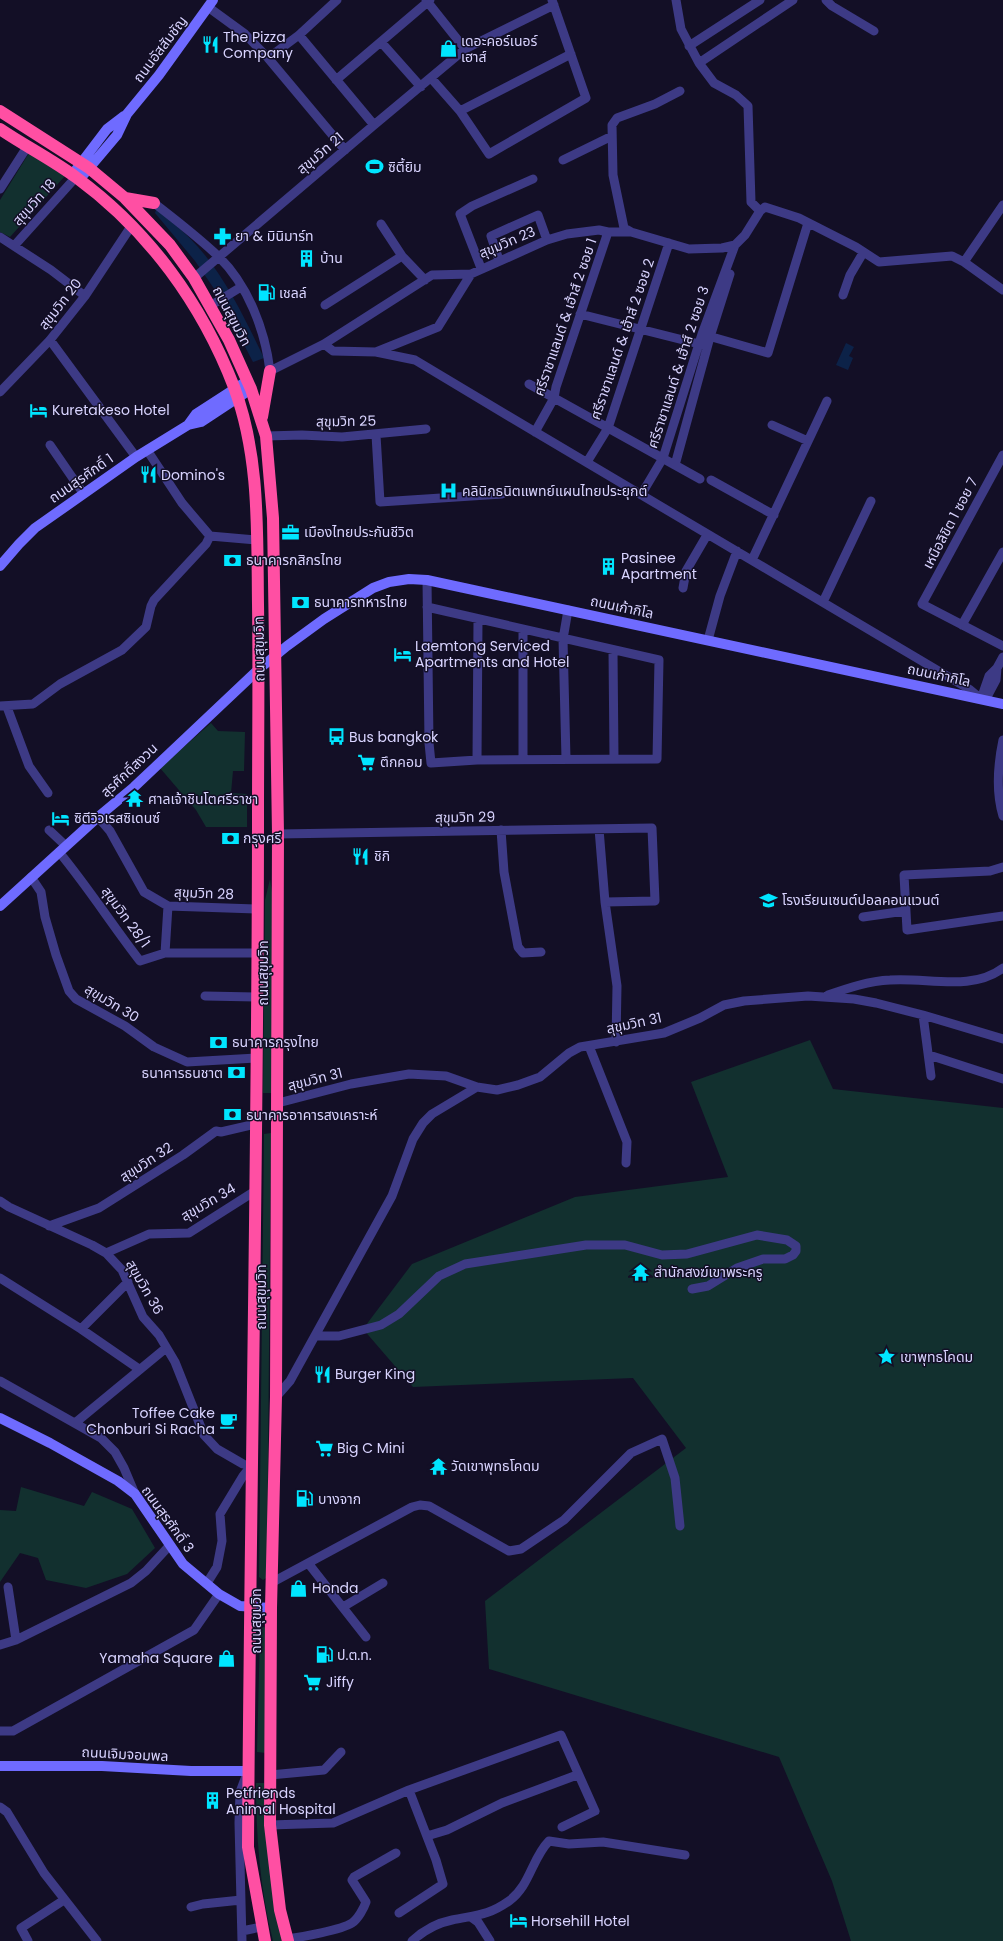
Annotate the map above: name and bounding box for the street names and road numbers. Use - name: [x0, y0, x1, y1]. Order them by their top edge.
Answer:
- street label: ถนนอัสสัมชัญ: [128, 12, 192, 86]
- street label: สุขุมวิท 21: [292, 127, 348, 179]
- street label: สุขุมวิท 18: [8, 174, 61, 230]
- street label: สุขุมวิท 23: [476, 221, 538, 263]
- street label: ศรีราชาแลนด์ & เฮ้าส์ 2 ซอย 1: [529, 235, 601, 399]
- street label: ศรีราชาแลนด์ & เฮ้าส์ 2 ซอย 2: [585, 256, 659, 422]
- street label: สุขุมวิท 20: [34, 274, 86, 334]
- street label: ถนนสุขุมวิท: [208, 282, 256, 350]
- street label: ศรีราชาแลนด์ & เฮ้าส์ 2 ซอย 3: [642, 283, 714, 451]
- street label: สุขุมวิท 25: [316, 410, 376, 432]
- street label: ถนนสุรศักดิ์ 1: [45, 448, 117, 508]
- street label: เหนือลิขิต 1 ซอย 7: [917, 473, 983, 572]
- street label: ถนนเก้ากิโล: [588, 591, 656, 623]
- street label: ถนนสุขุมวิท: [248, 616, 270, 682]
- street label: ถนนเก้ากิโล: [905, 659, 973, 691]
- street label: สุรศักดิ์สงวน: [96, 738, 162, 802]
- street label: สุขุมวิท 29: [435, 806, 495, 828]
- street label: สุขุมวิท 28/1: [97, 882, 155, 952]
- street label: สุขุมวิท 28: [174, 882, 235, 904]
- street label: ถนนสุขุมวิท: [253, 940, 273, 1006]
- street label: สุขุมวิท 30: [81, 979, 143, 1027]
- street label: สุขุมวิท 31: [604, 1007, 664, 1039]
- street label: สุขุมวิท 31: [285, 1063, 345, 1095]
- street label: สุขุมวิท 32: [116, 1137, 176, 1187]
- street label: สุขุมวิท 34: [177, 1178, 239, 1226]
- street label: สุขุมวิท 36: [121, 1256, 169, 1318]
- street label: ถนนสุขุมวิท: [251, 1264, 271, 1330]
- street label: ถนนสุรศักดิ์ 3: [137, 1481, 199, 1557]
- street label: ถนนสุขุมวิท: [246, 1588, 266, 1654]
- street label: ถนนเจิมจอมพล: [81, 1742, 169, 1766]

